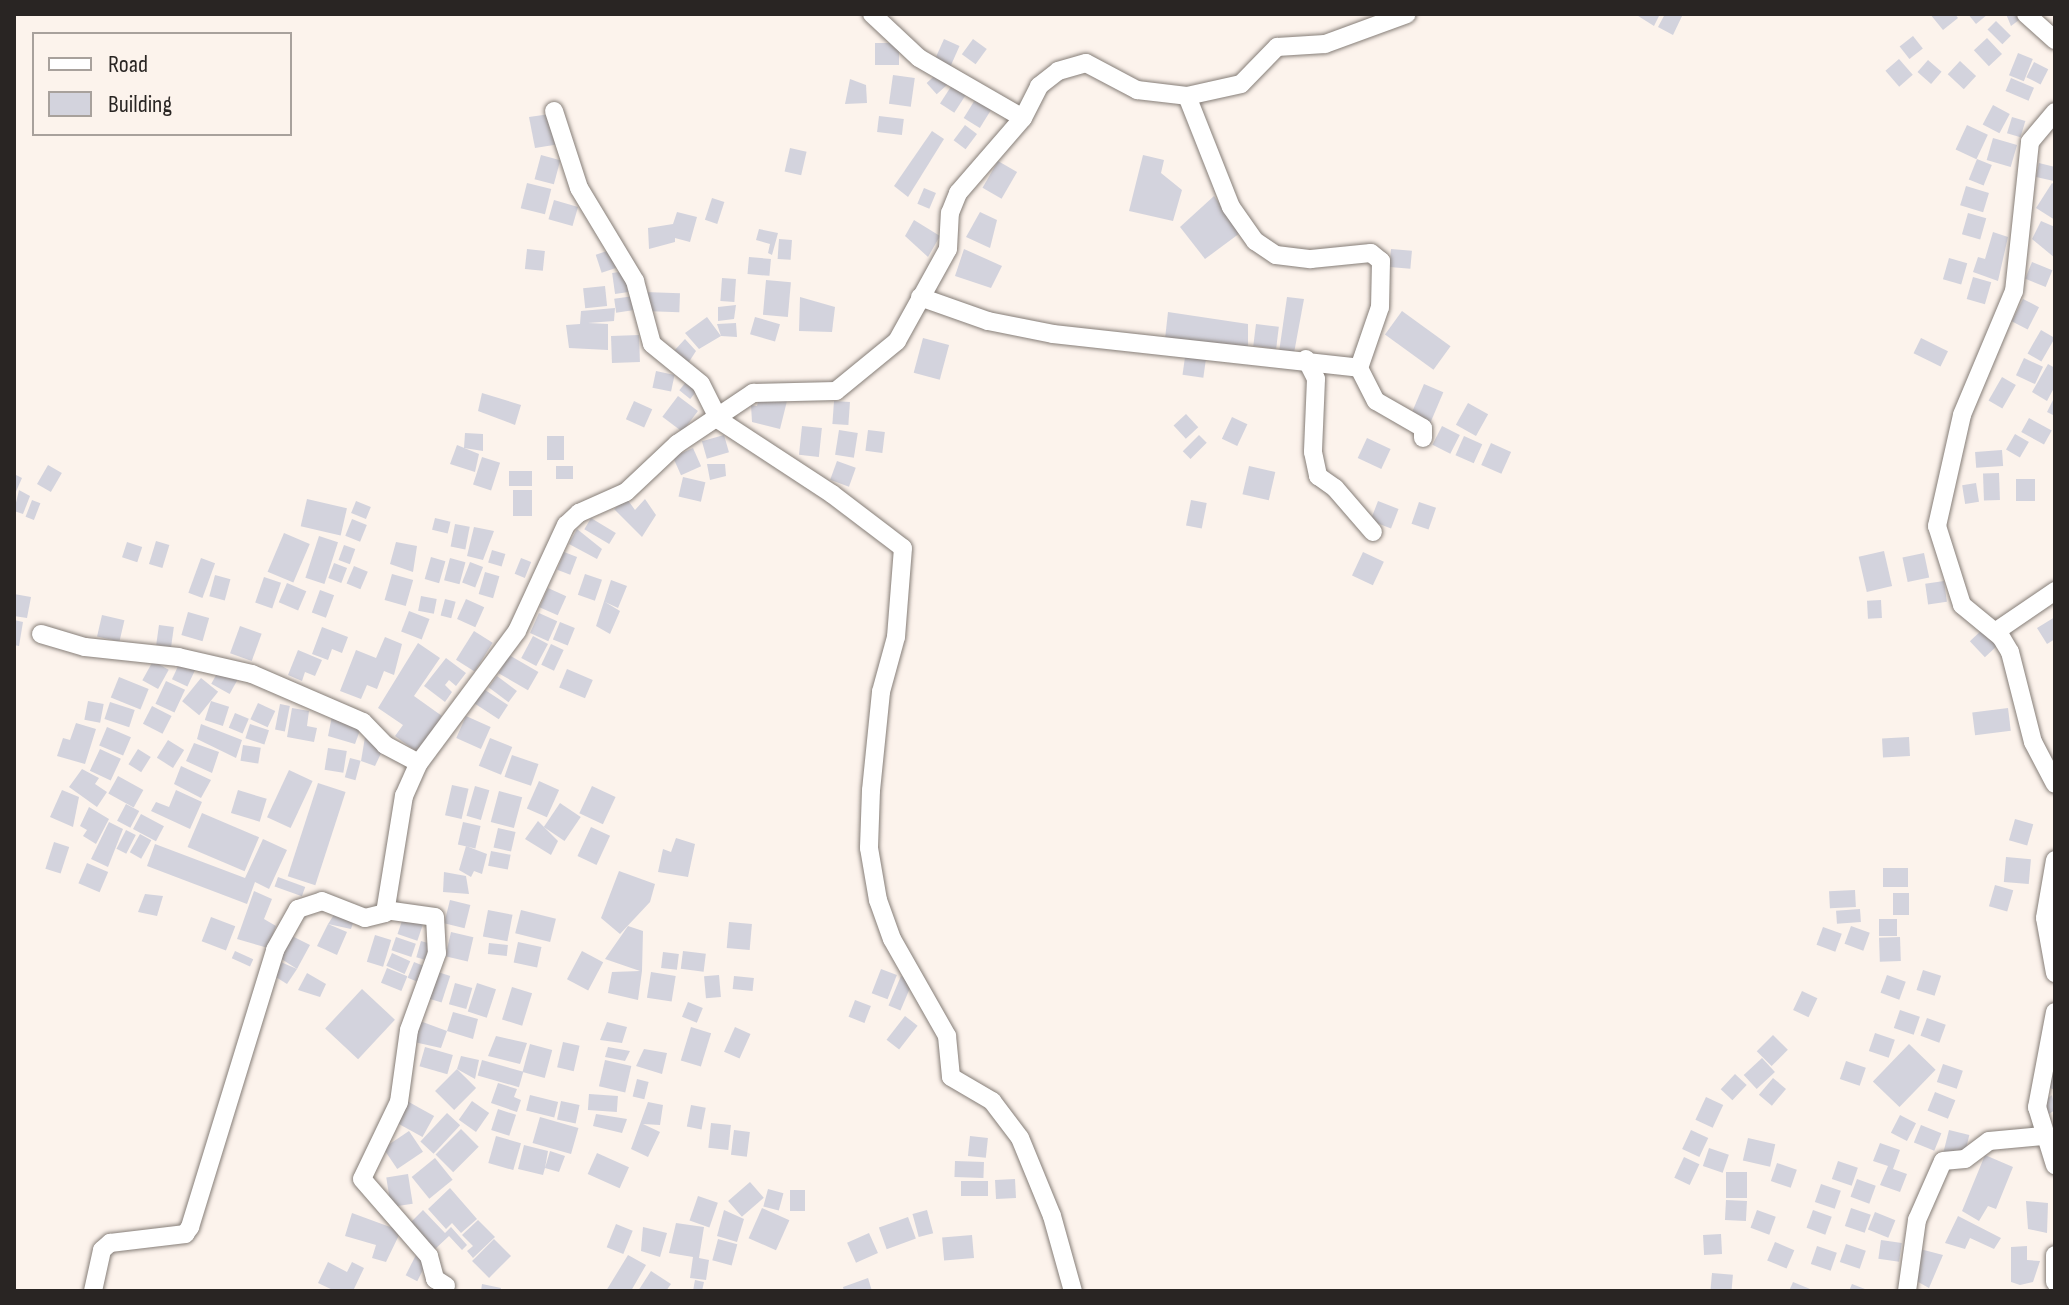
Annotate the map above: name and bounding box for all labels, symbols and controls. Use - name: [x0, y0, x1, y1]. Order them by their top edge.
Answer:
- legend: [32, 32, 292, 136]
- text: Road: [108, 50, 148, 79]
- text: Building: [108, 90, 172, 119]

